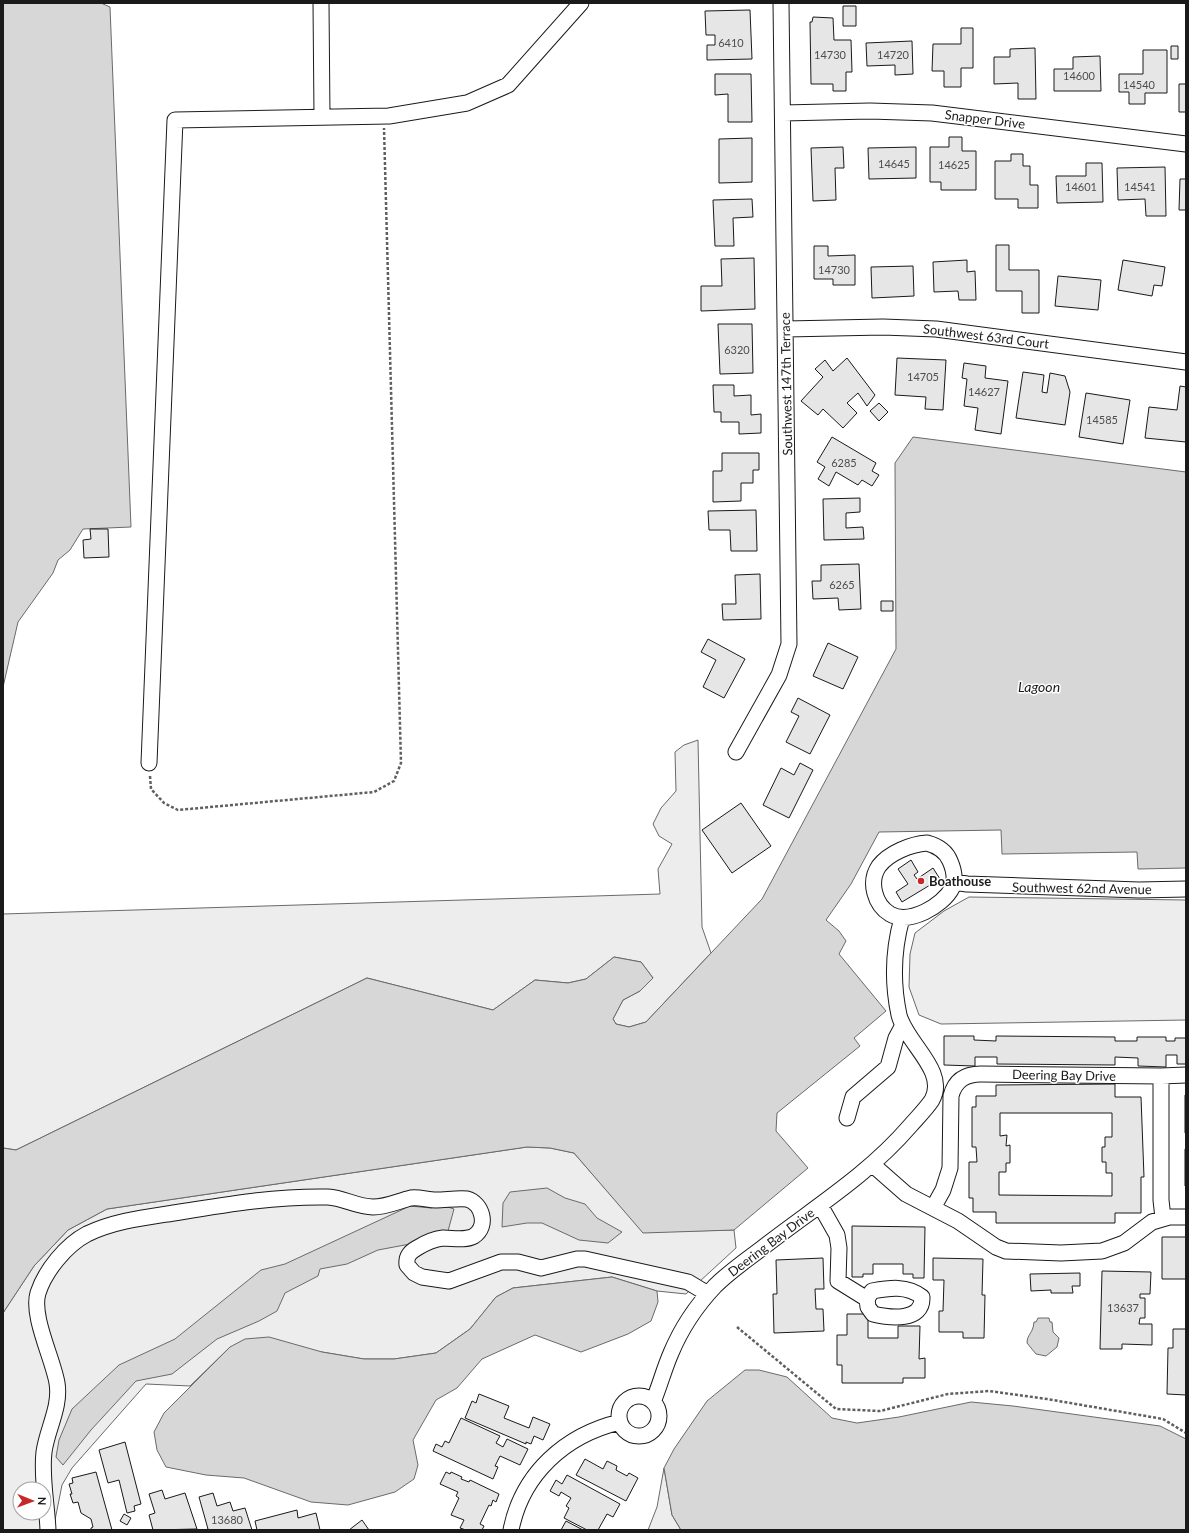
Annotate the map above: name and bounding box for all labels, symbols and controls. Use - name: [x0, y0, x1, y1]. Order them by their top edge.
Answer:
- house number: 6410: [718, 36, 744, 49]
- house number: 14730: [814, 48, 847, 61]
- house number: 14720: [877, 48, 910, 61]
- house number: 14600: [1063, 69, 1096, 82]
- house number: 14540: [1123, 78, 1156, 91]
- street label: Snapper Drive: [944, 106, 1026, 132]
- house number: 14645: [878, 157, 910, 170]
- house number: 14625: [938, 158, 970, 171]
- house number: 14601: [1065, 180, 1097, 193]
- house number: 14541: [1124, 180, 1156, 193]
- house number: 14730: [818, 263, 851, 276]
- street label: Southwest 147th Terrace: [777, 312, 795, 456]
- street label: Southwest 63rd Court: [922, 320, 1050, 352]
- house number: 6320: [724, 343, 750, 356]
- house number: 14705: [907, 370, 939, 383]
- house number: 14627: [968, 385, 1000, 398]
- house number: 14585: [1086, 413, 1118, 426]
- house number: 6285: [831, 456, 857, 469]
- house number: 6265: [829, 578, 855, 591]
- water label: Lagoon: [1018, 678, 1060, 695]
- place label: Boathouse: [929, 873, 991, 889]
- marker: Boathouse: [916, 876, 926, 886]
- street label: Southwest 62nd Avenue: [1012, 879, 1152, 897]
- street label: Deering Bay Drive: [1012, 1066, 1116, 1084]
- street label: Deering Bay Drive: [725, 1204, 817, 1280]
- house number: 13637: [1107, 1301, 1139, 1314]
- north arrow: [12, 1481, 52, 1521]
- text: N: [36, 1497, 49, 1506]
- house number: 13680: [211, 1513, 244, 1526]

